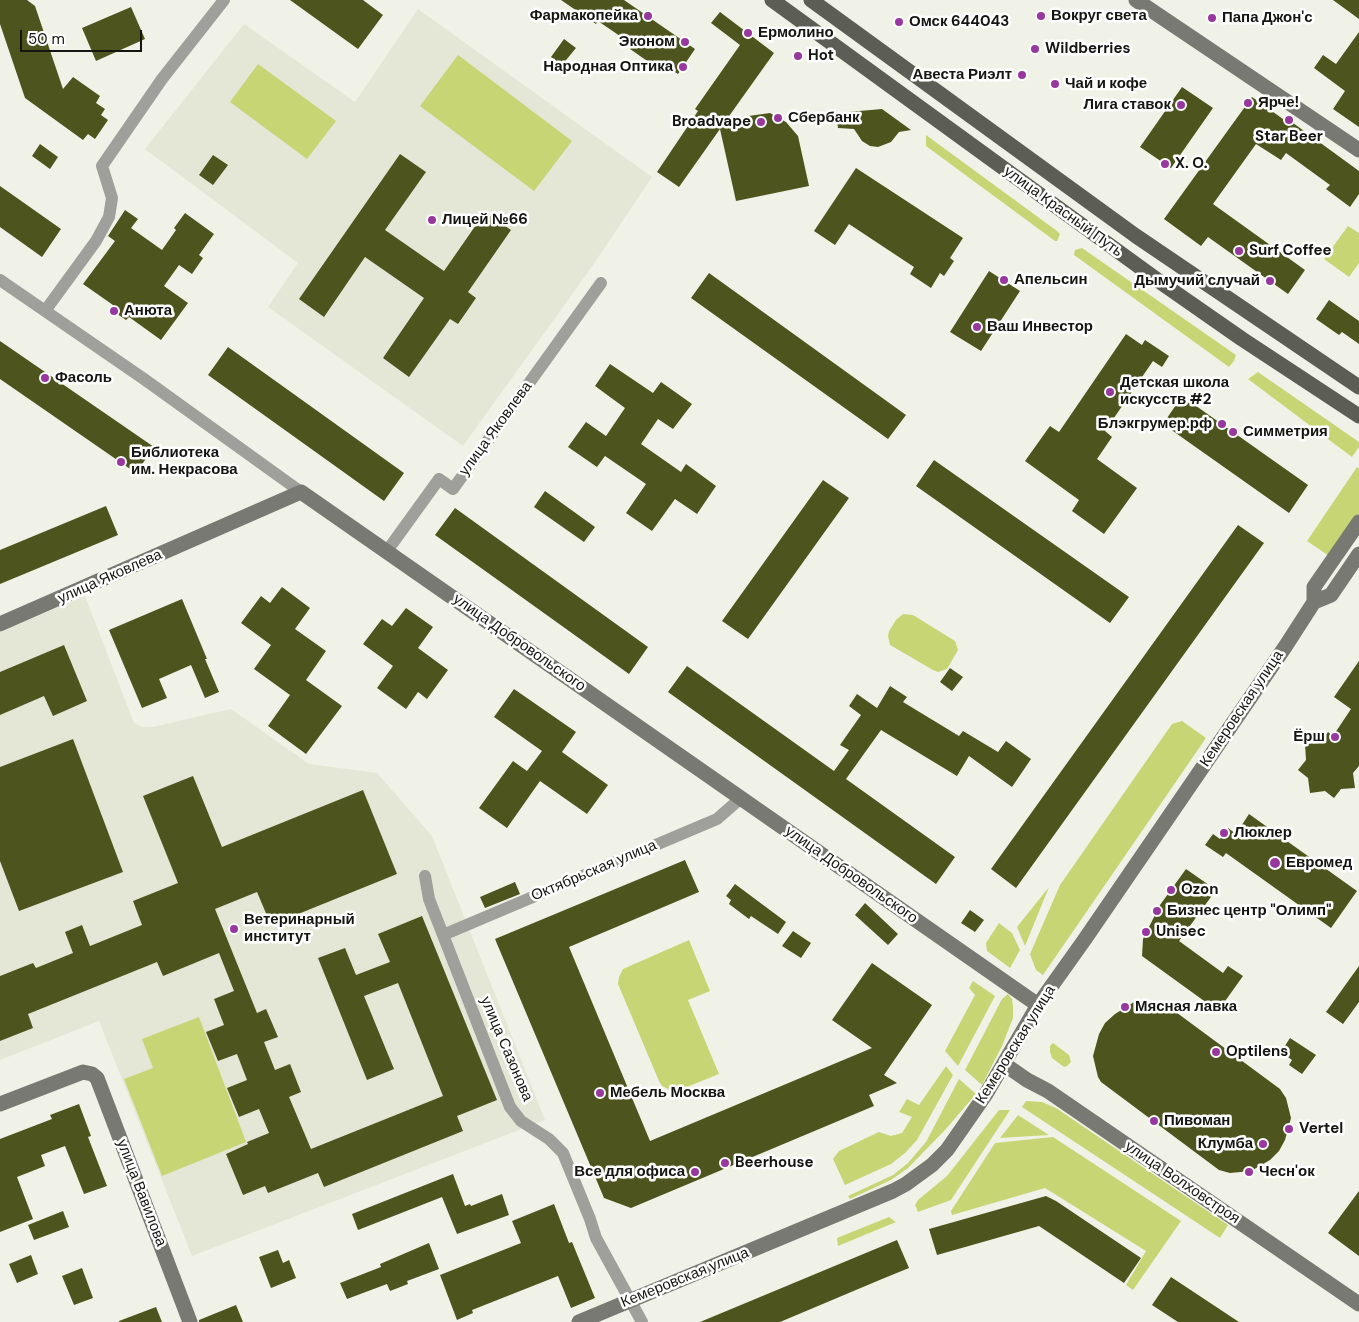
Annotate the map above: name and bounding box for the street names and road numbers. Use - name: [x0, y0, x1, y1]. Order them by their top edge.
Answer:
- street label: улица Красный Путь: [1000, 163, 1126, 261]
- street label: улица Яковлева: [456, 378, 536, 480]
- street label: улица Яковлева: [55, 546, 165, 608]
- street label: улица Добровольского: [449, 590, 589, 696]
- street label: Кемеровская улица: [1196, 647, 1288, 771]
- street label: улица Добровольского: [781, 822, 921, 928]
- street label: Октябрьская улица: [529, 836, 659, 906]
- street label: Кемеровская улица: [972, 982, 1060, 1108]
- street label: улица Сазонова: [476, 994, 536, 1104]
- street label: улица Вавилова: [112, 1137, 170, 1249]
- street label: улица Волховстроя: [1121, 1138, 1243, 1228]
- street label: Кемеровская улица: [618, 1244, 752, 1312]

